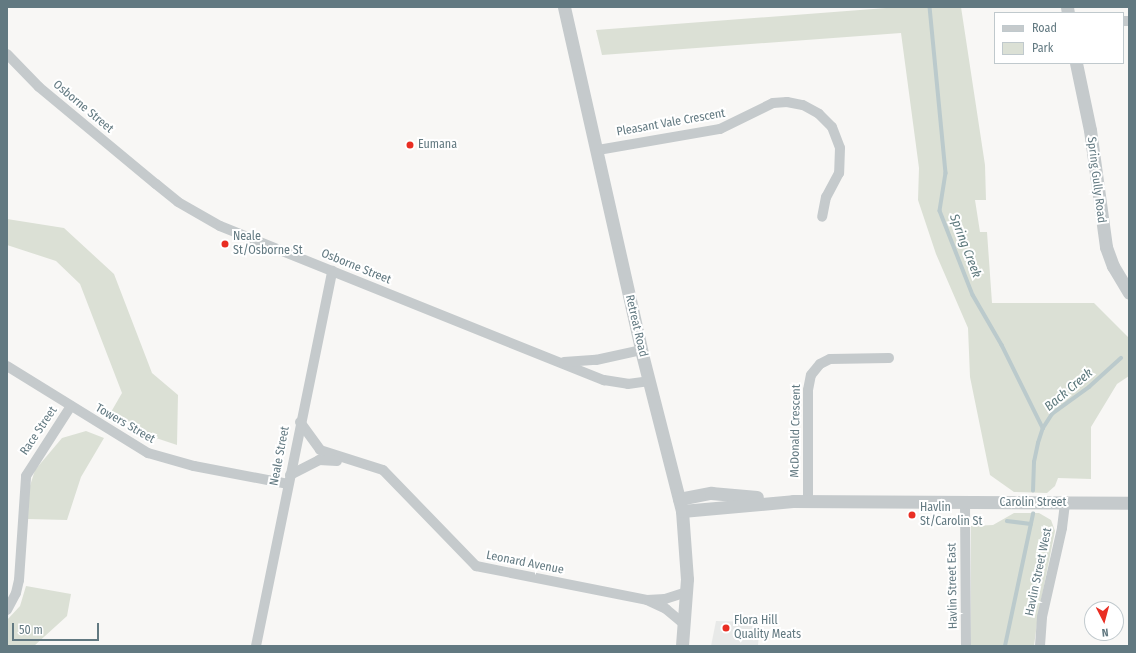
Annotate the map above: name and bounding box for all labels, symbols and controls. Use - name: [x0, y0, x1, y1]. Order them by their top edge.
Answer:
- legend: [994, 12, 1124, 64]
- text: Road: [1032, 21, 1057, 35]
- text: Park: [1032, 41, 1053, 55]
- street label: Osborne Street: [50, 78, 116, 136]
- street label: Pleasant Vale Crescent: [616, 106, 726, 140]
- street label: Spring Gully Road: [1084, 136, 1108, 224]
- place label: Eumana: [418, 138, 457, 152]
- marker: Eumana: [405, 140, 415, 150]
- water label: Spring Creek: [946, 212, 984, 280]
- place label: Neale St/Osborne St: [233, 230, 303, 258]
- marker: Neale St/Osborne St: [220, 239, 230, 249]
- street label: Osborne Street: [319, 246, 393, 288]
- street label: Retreat Road: [622, 294, 650, 358]
- water label: Back Creek: [1042, 365, 1096, 415]
- street label: McDonald Crescent: [788, 384, 804, 478]
- street label: Towers Street: [93, 401, 157, 447]
- street label: Race Street: [18, 404, 60, 458]
- street label: Neale Street: [267, 425, 293, 487]
- street label: Carolin Street: [1000, 496, 1066, 510]
- place label: Havlin St/Carolin St: [920, 501, 982, 529]
- marker: Havlin St/Carolin St: [907, 510, 917, 520]
- street label: Havlin Street West: [1023, 527, 1055, 617]
- street label: Havlin Street East: [945, 543, 961, 629]
- street label: Leonard Avenue: [485, 548, 565, 578]
- north arrow: [1084, 601, 1124, 641]
- place label: Flora Hill Quality Meats: [734, 614, 801, 642]
- scale bar: [14, 615, 101, 641]
- text: 50 m: [19, 623, 43, 637]
- marker: Flora Hill Quality Meats: [721, 623, 731, 633]
- text: N: [1101, 626, 1109, 639]

